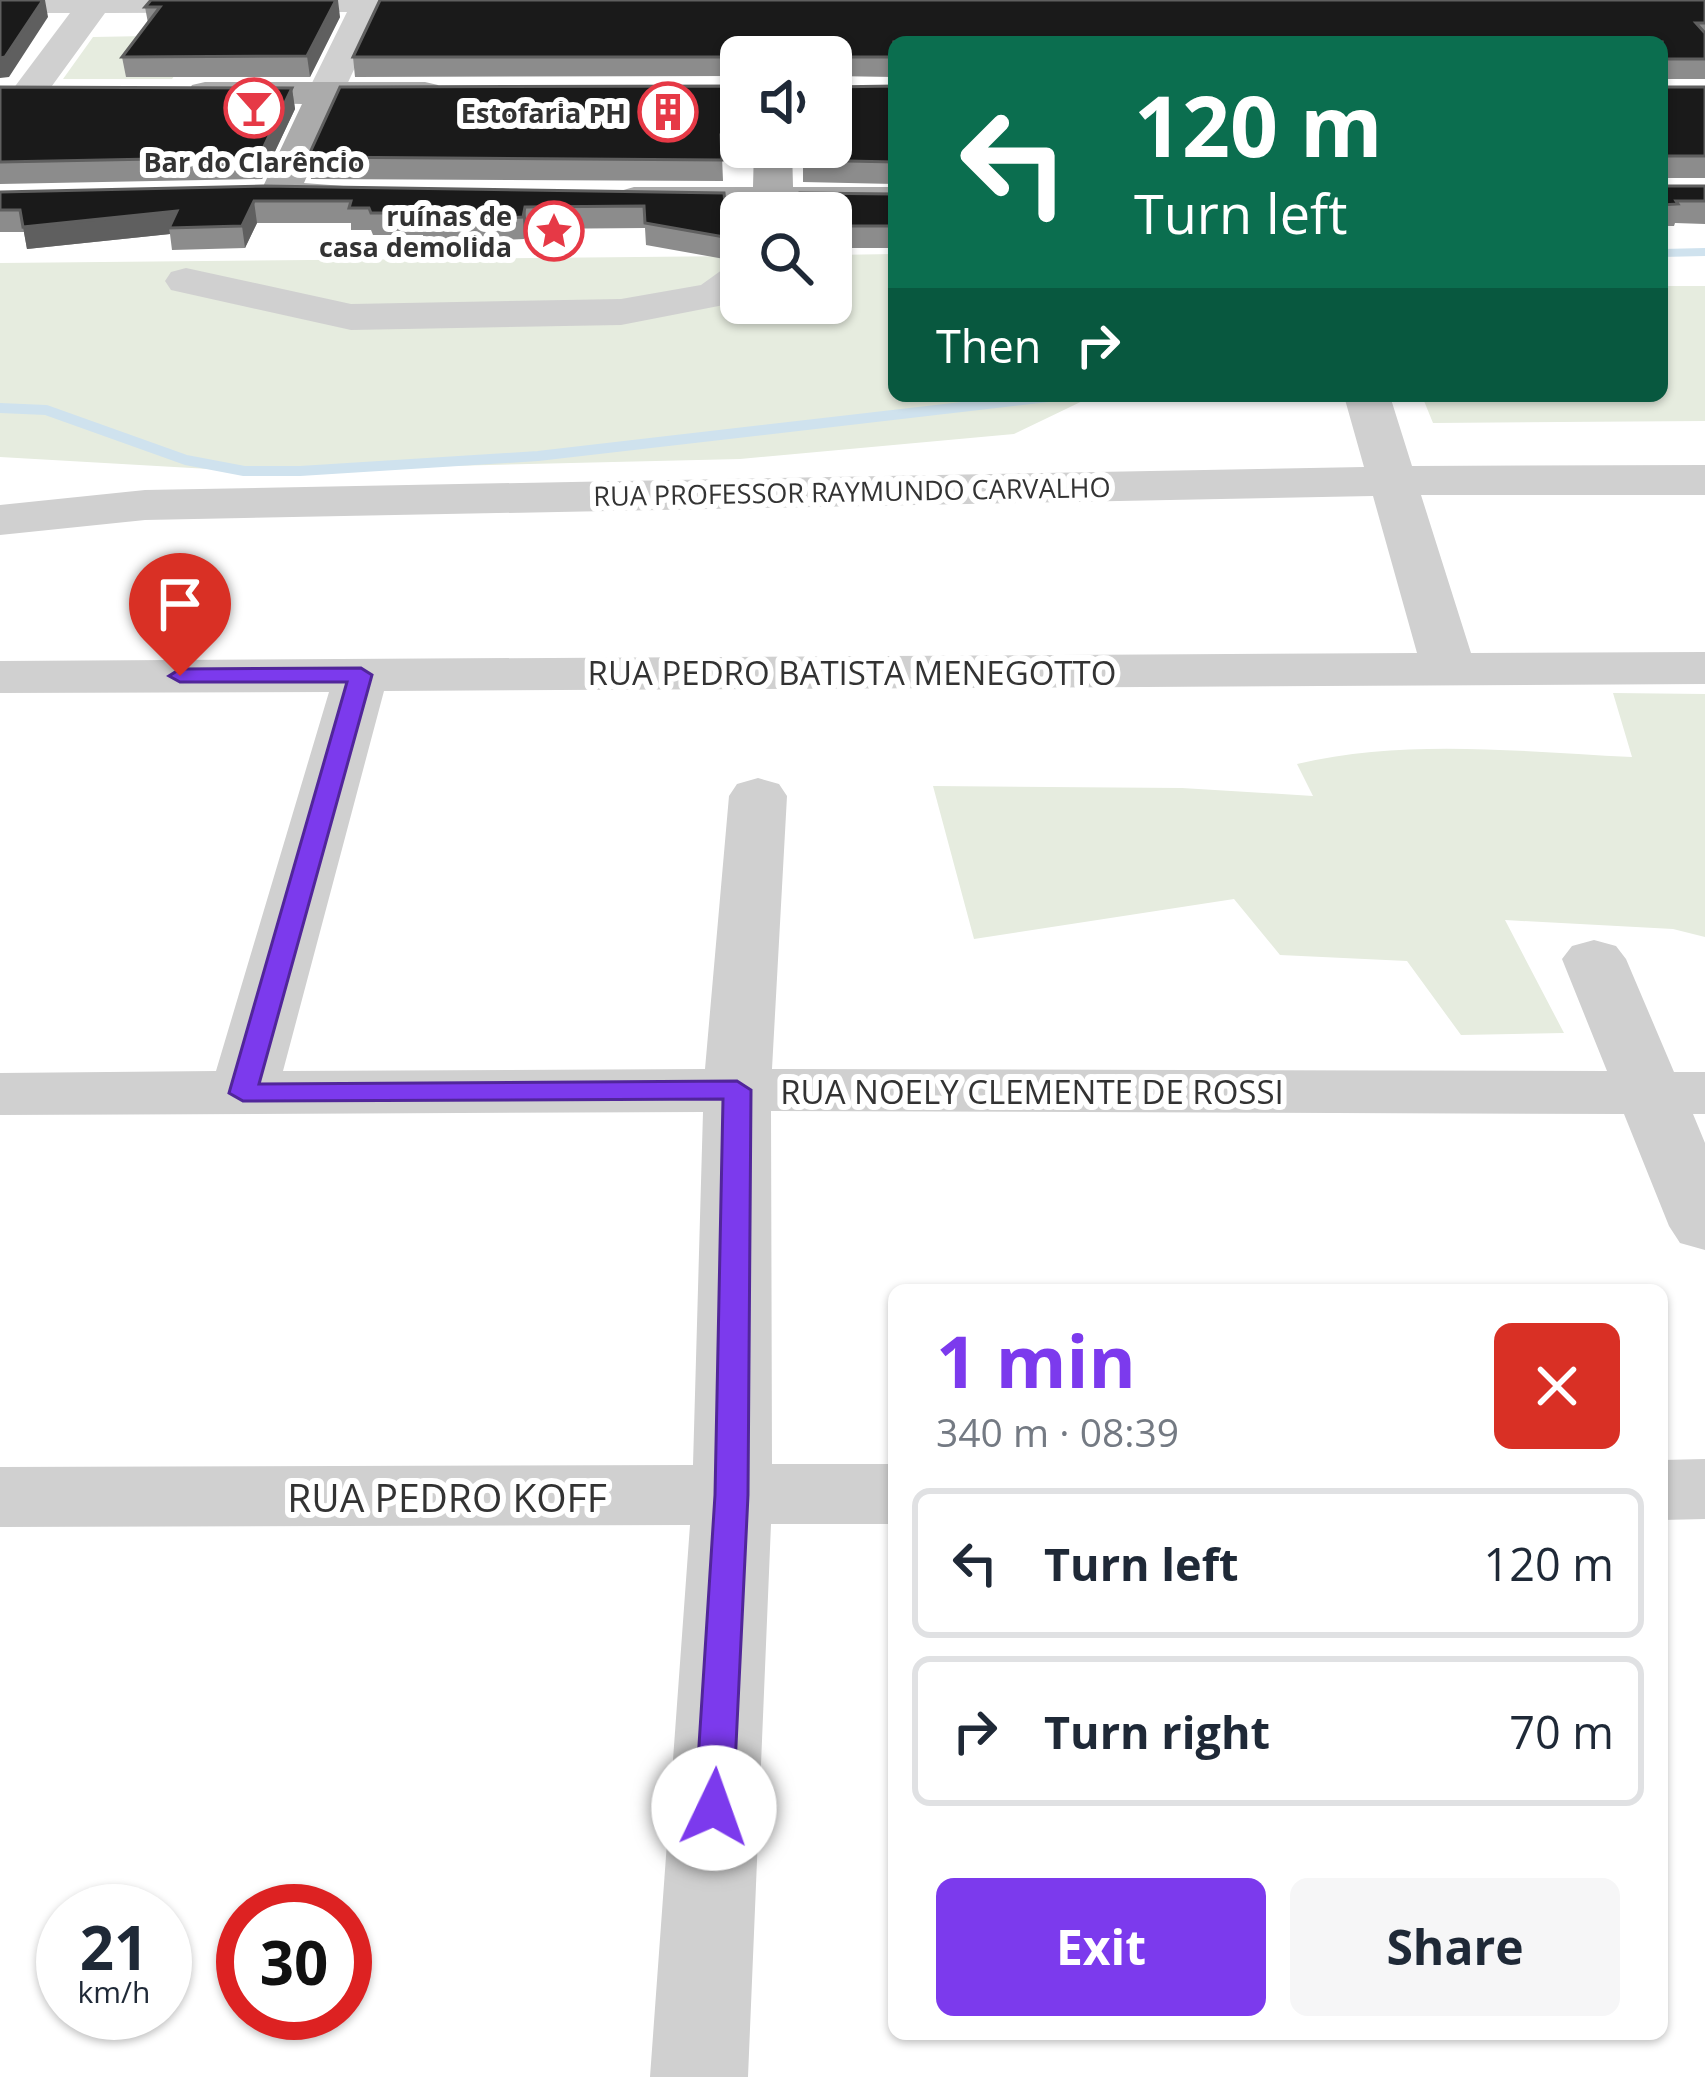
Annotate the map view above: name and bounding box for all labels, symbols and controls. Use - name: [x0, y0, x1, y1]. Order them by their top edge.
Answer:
- map controls: [720, 36, 852, 324]
- button: sound: [720, 36, 852, 168]
- text: 120 m: [1134, 67, 1382, 182]
- bar icon: Bar do Clarêncio: [223, 77, 285, 139]
- building icon: Estofaria PH: [637, 81, 699, 143]
- icon: left: [936, 84, 1092, 240]
- place label: Estofaria PH: [461, 94, 626, 131]
- place label: Bar do Clarêncio: [143, 143, 365, 180]
- text: Turn left: [1134, 176, 1347, 250]
- button: search: [720, 192, 852, 324]
- place label: ruínas de casa demolida: [319, 197, 512, 265]
- place icon: ruínas de casa demolida: [523, 200, 585, 262]
- icon: right: [1065, 312, 1131, 378]
- text: Then: [936, 315, 1041, 376]
- street label: RUA PROFESSOR RAYMUNDO CARVALHO: [593, 468, 1111, 514]
- pin: [129, 553, 231, 676]
- icon: arrive: [147, 571, 213, 637]
- street label: RUA PEDRO BATISTA MENEGOTTO: [588, 650, 1116, 695]
- street label: RUA NOELY CLEMENTE DE ROSSI: [780, 1069, 1284, 1114]
- text: 1 min: [936, 1311, 1136, 1409]
- button: close: [1494, 1323, 1620, 1449]
- text: 340 m · 08:39: [936, 1405, 1179, 1458]
- street label: RUA PEDRO KOFF: [287, 1470, 607, 1523]
- icon: left: [942, 1530, 1008, 1596]
- text: Turn left: [1044, 1533, 1239, 1594]
- text: 120 m: [1483, 1533, 1614, 1594]
- icon: right: [942, 1698, 1008, 1764]
- text: Turn right: [1044, 1701, 1270, 1762]
- text: 70 m: [1509, 1701, 1614, 1762]
- position arrow: [651, 1745, 777, 1871]
- button: Exit: [936, 1878, 1266, 2016]
- button: Share: [1290, 1878, 1620, 2016]
- speed limit sign: 30: [216, 1884, 372, 2040]
- text: 21: [80, 1906, 148, 1988]
- text: km/h: [78, 1971, 150, 2012]

